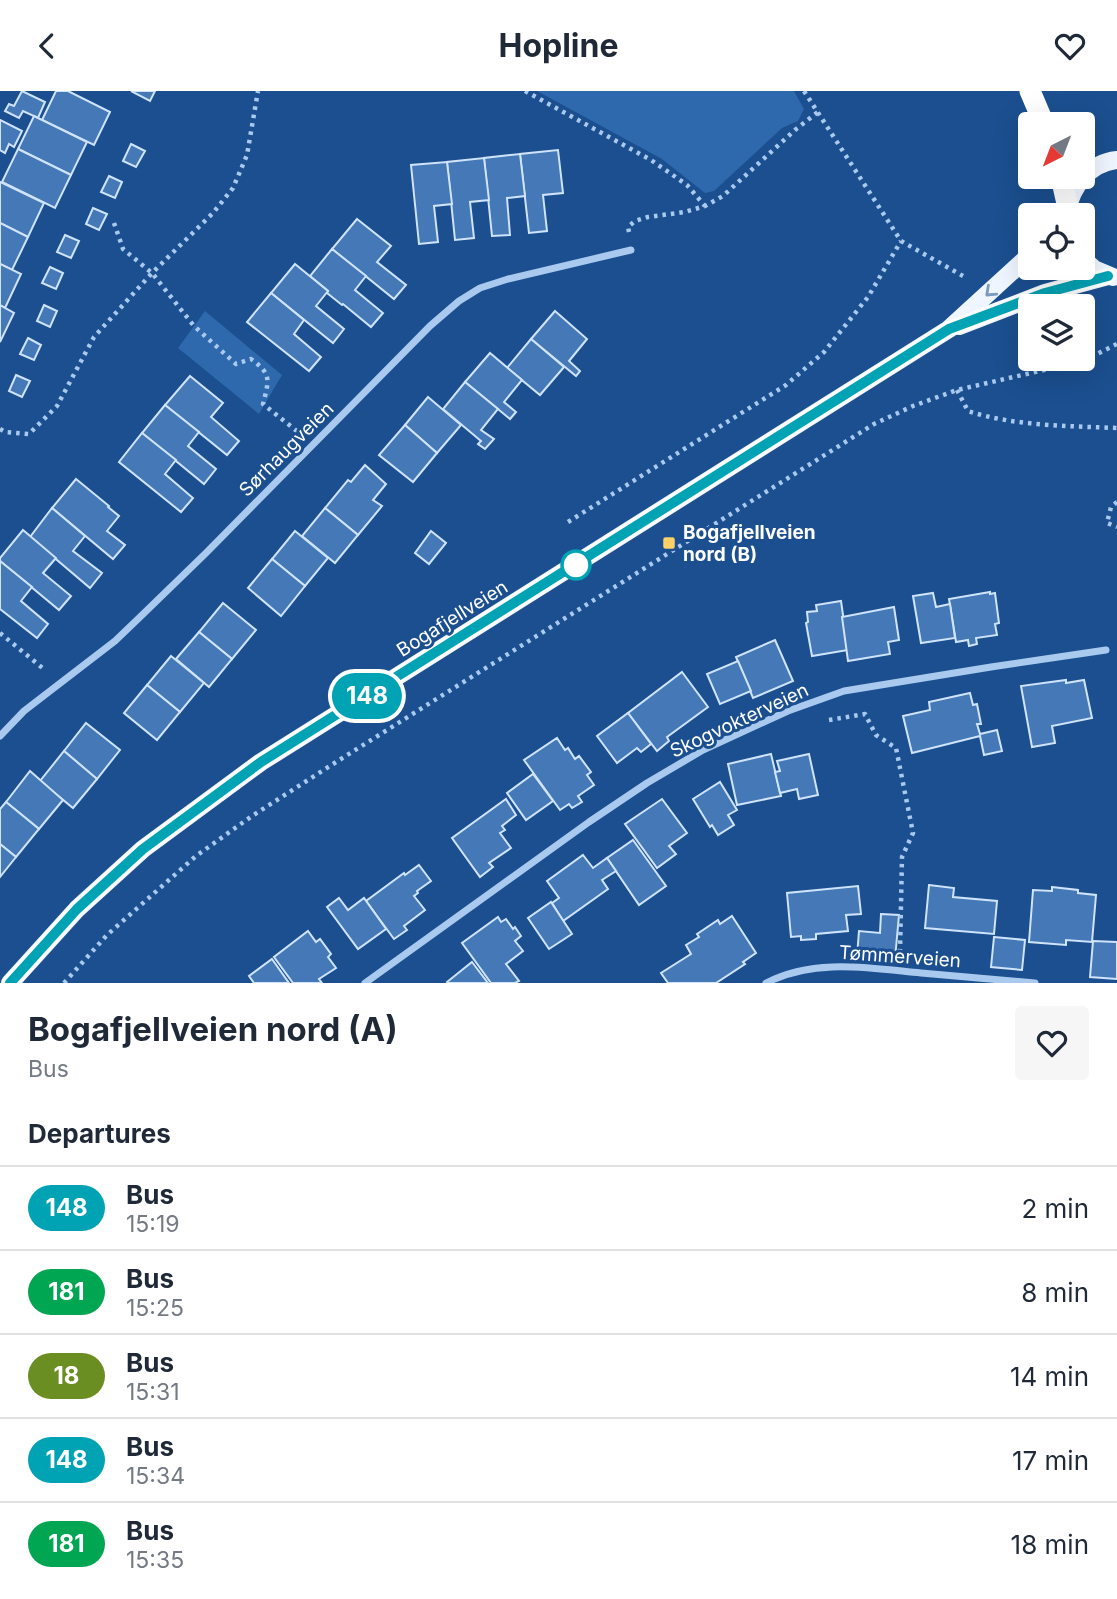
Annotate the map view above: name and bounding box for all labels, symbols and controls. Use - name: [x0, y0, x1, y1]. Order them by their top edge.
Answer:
- text: Hopline: [498, 26, 619, 65]
- icon: back: [28, 27, 66, 65]
- icon: heart: [1051, 27, 1089, 65]
- north arrow: [1018, 112, 1096, 189]
- map controls: [1018, 112, 1095, 371]
- button: locate: [1018, 203, 1095, 280]
- one-way arrow: [985, 283, 998, 296]
- button: layers: [1018, 294, 1095, 371]
- street label: Sørhaugveien: [234, 397, 338, 501]
- place label: Bogafjellveien nord (B): [683, 521, 816, 566]
- marker: Bogafjellveien nord (B): [661, 535, 677, 551]
- unlabelled marker: [561, 550, 591, 580]
- street label: Bogafjellveien: [393, 575, 512, 662]
- line badge: 148: [327, 673, 407, 719]
- street label: Skogvokterveien: [666, 678, 812, 763]
- text: 148: [346, 681, 388, 710]
- street label: Tømmerveien: [838, 941, 962, 972]
- button: heart: [1015, 1006, 1089, 1080]
- text: Bogafjellveien nord (A): [28, 1009, 398, 1049]
- text: Bus: [28, 1055, 69, 1083]
- text: Departures: [28, 1118, 171, 1149]
- text: Bus: [126, 1179, 174, 1210]
- text: 148: [45, 1193, 88, 1222]
- text: 2 min: [1021, 1193, 1089, 1224]
- text: 15:19: [126, 1210, 180, 1238]
- text: Bus: [126, 1263, 174, 1294]
- text: 181: [48, 1277, 85, 1306]
- text: 8 min: [1021, 1277, 1089, 1308]
- text: 15:25: [126, 1294, 184, 1322]
- text: Bus: [126, 1347, 174, 1378]
- text: 18: [54, 1361, 79, 1390]
- text: 14 min: [1010, 1361, 1089, 1392]
- text: 15:31: [126, 1378, 180, 1406]
- text: Bus: [126, 1431, 174, 1462]
- text: 148: [45, 1445, 88, 1474]
- text: 17 min: [1012, 1445, 1089, 1476]
- text: 15:34: [126, 1462, 185, 1490]
- text: Bus: [126, 1515, 174, 1546]
- text: 181: [48, 1529, 85, 1558]
- text: 18 min: [1011, 1529, 1089, 1560]
- text: 15:35: [126, 1546, 184, 1574]

